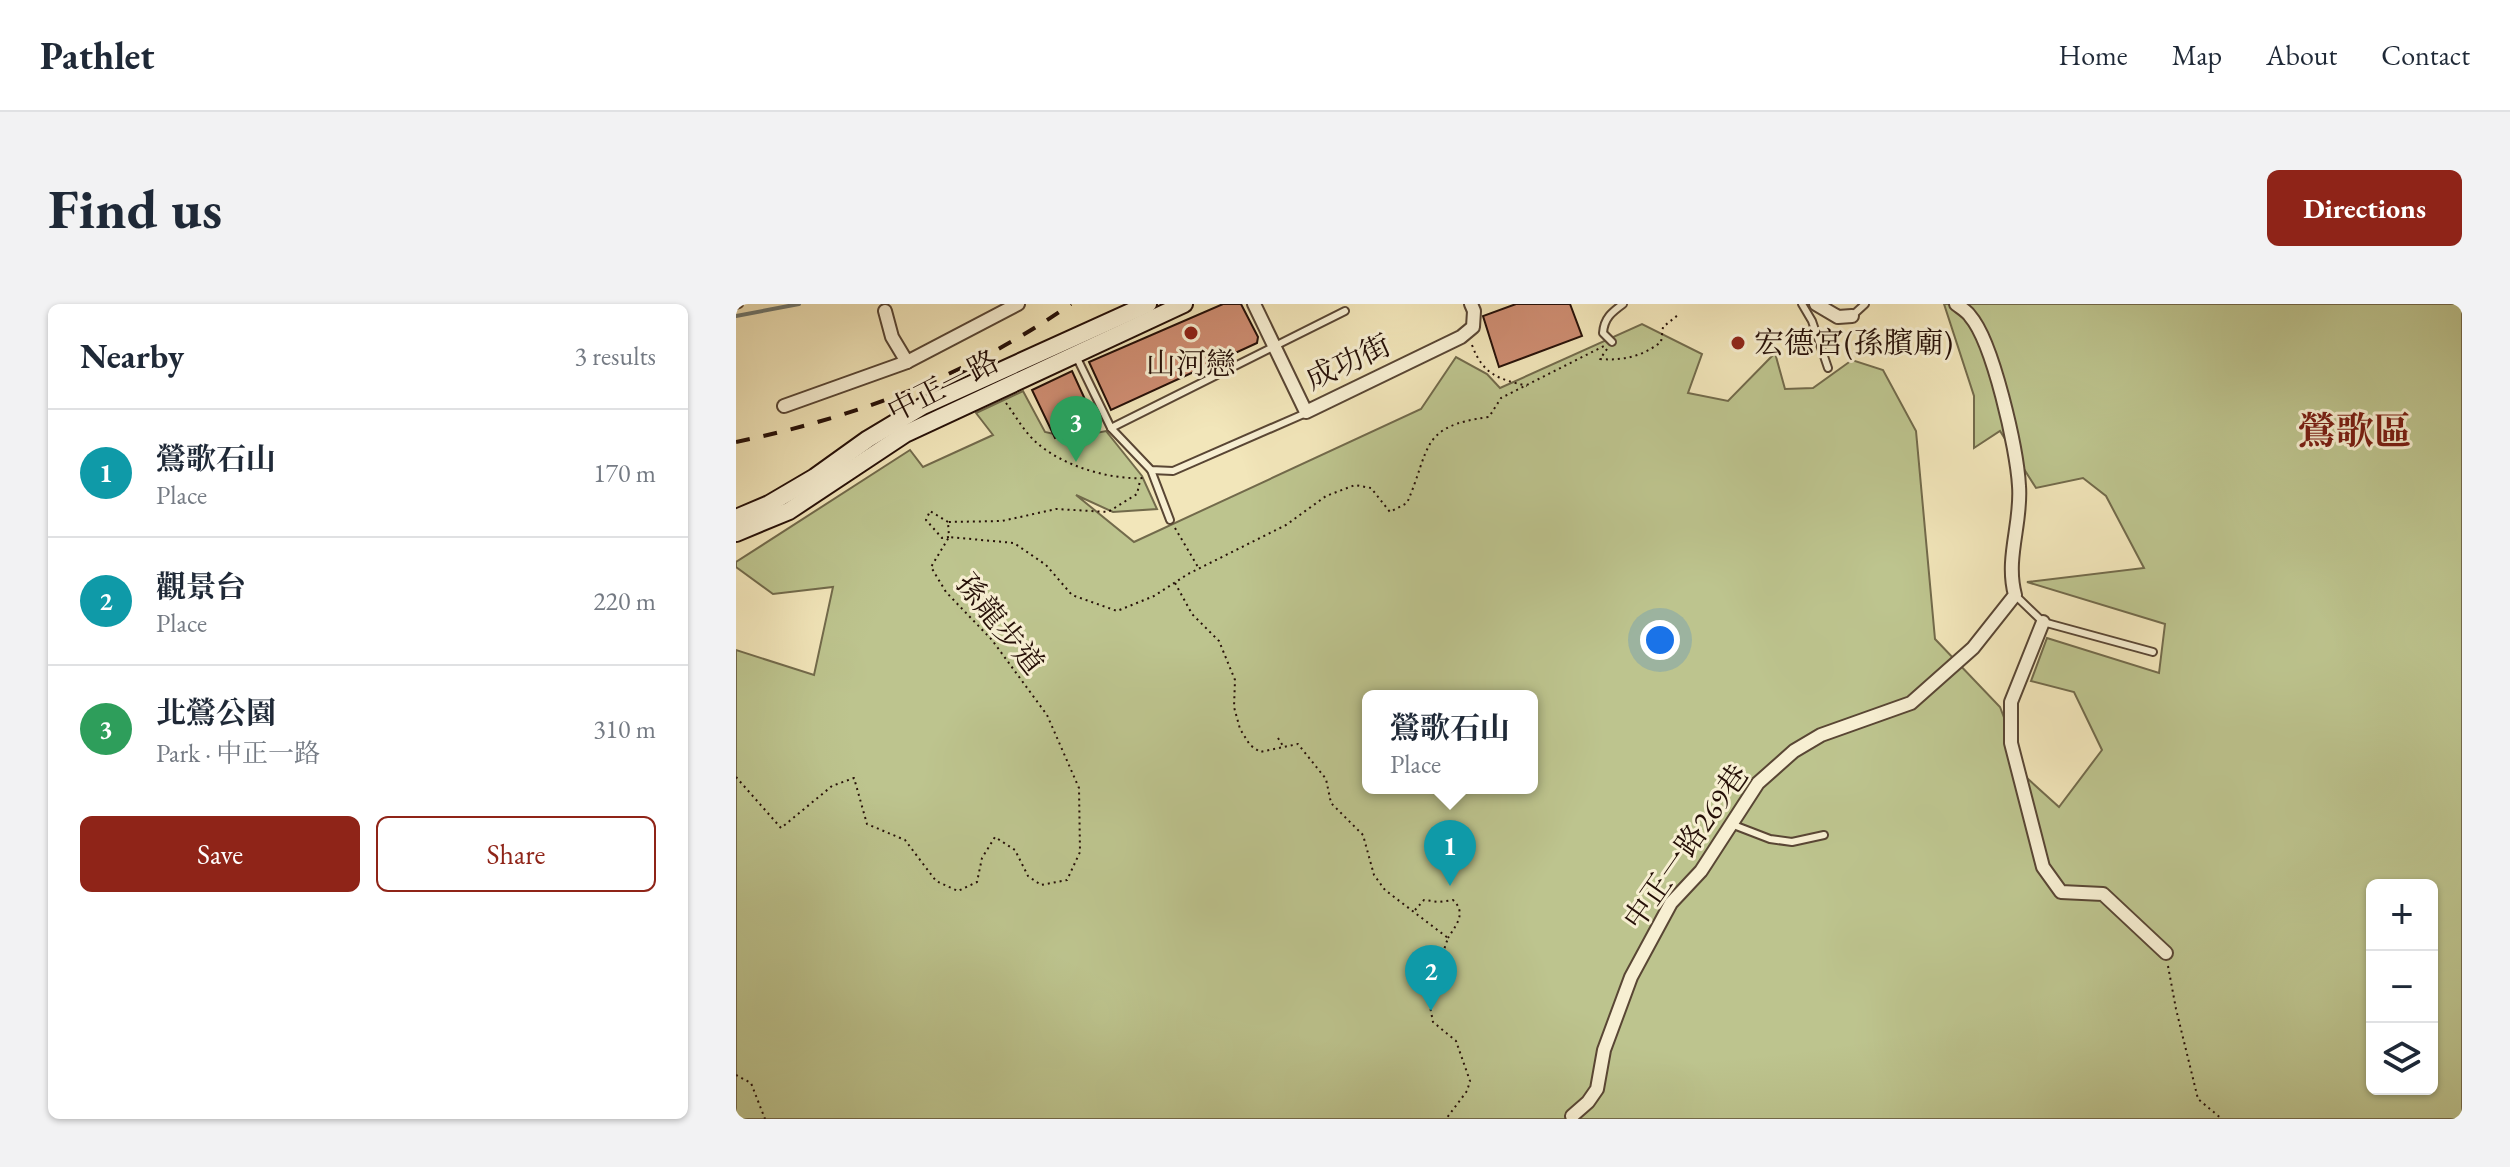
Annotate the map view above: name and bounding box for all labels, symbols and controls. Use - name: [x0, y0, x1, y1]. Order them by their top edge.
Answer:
- text: Pathlet: [40, 31, 155, 80]
- text: Home: [2058, 37, 2128, 73]
- text: Map: [2172, 37, 2222, 73]
- text: About: [2266, 37, 2337, 73]
- text: Contact: [2381, 37, 2470, 73]
- button: Directions: [2267, 170, 2462, 246]
- text: Find us: [48, 172, 222, 245]
- place label: 宏德宮(孫臏廟): [1754, 323, 1953, 362]
- marker: 山河戀: [1182, 324, 1200, 342]
- street label: 成功街: [1299, 325, 1397, 398]
- text: Nearby: [80, 334, 184, 378]
- marker: 宏德宮(孫臏廟): [1729, 334, 1747, 352]
- text: 3 results: [575, 339, 656, 373]
- street label: 中正一路: [880, 341, 1005, 430]
- place label: 山河戀: [1146, 344, 1236, 383]
- pin: 3: [1050, 396, 1102, 462]
- district label: 鶯歌區: [2298, 406, 2412, 455]
- text: 鶯歌石山: [156, 439, 276, 478]
- text: 1: [99, 456, 113, 490]
- text: 170 m: [593, 456, 656, 490]
- text: Place: [156, 478, 207, 512]
- street label: 孫龍步道: [947, 565, 1053, 683]
- text: 觀景台: [156, 567, 246, 606]
- text: 2: [99, 584, 113, 618]
- text: 220 m: [593, 584, 656, 618]
- text: Place: [156, 606, 207, 640]
- your location: [1640, 620, 1680, 660]
- popup: [1362, 690, 1538, 794]
- text: 北鶯公園: [156, 693, 276, 732]
- text: 鶯歌石山: [1390, 708, 1510, 747]
- text: 3: [99, 712, 113, 746]
- text: 310 m: [593, 712, 656, 746]
- text: Park · 中正一路: [156, 736, 320, 770]
- text: Place: [1390, 747, 1441, 781]
- street label: 中正一路269巷: [1614, 756, 1757, 937]
- button: Save: [80, 816, 360, 892]
- button: Share: [376, 816, 656, 892]
- pin: 1: [1424, 820, 1476, 886]
- map controls: [2366, 879, 2438, 1095]
- button: +: [2366, 879, 2438, 951]
- pin: 2: [1405, 945, 1457, 1011]
- button: −: [2366, 951, 2438, 1023]
- button: layers: [2366, 1023, 2438, 1095]

